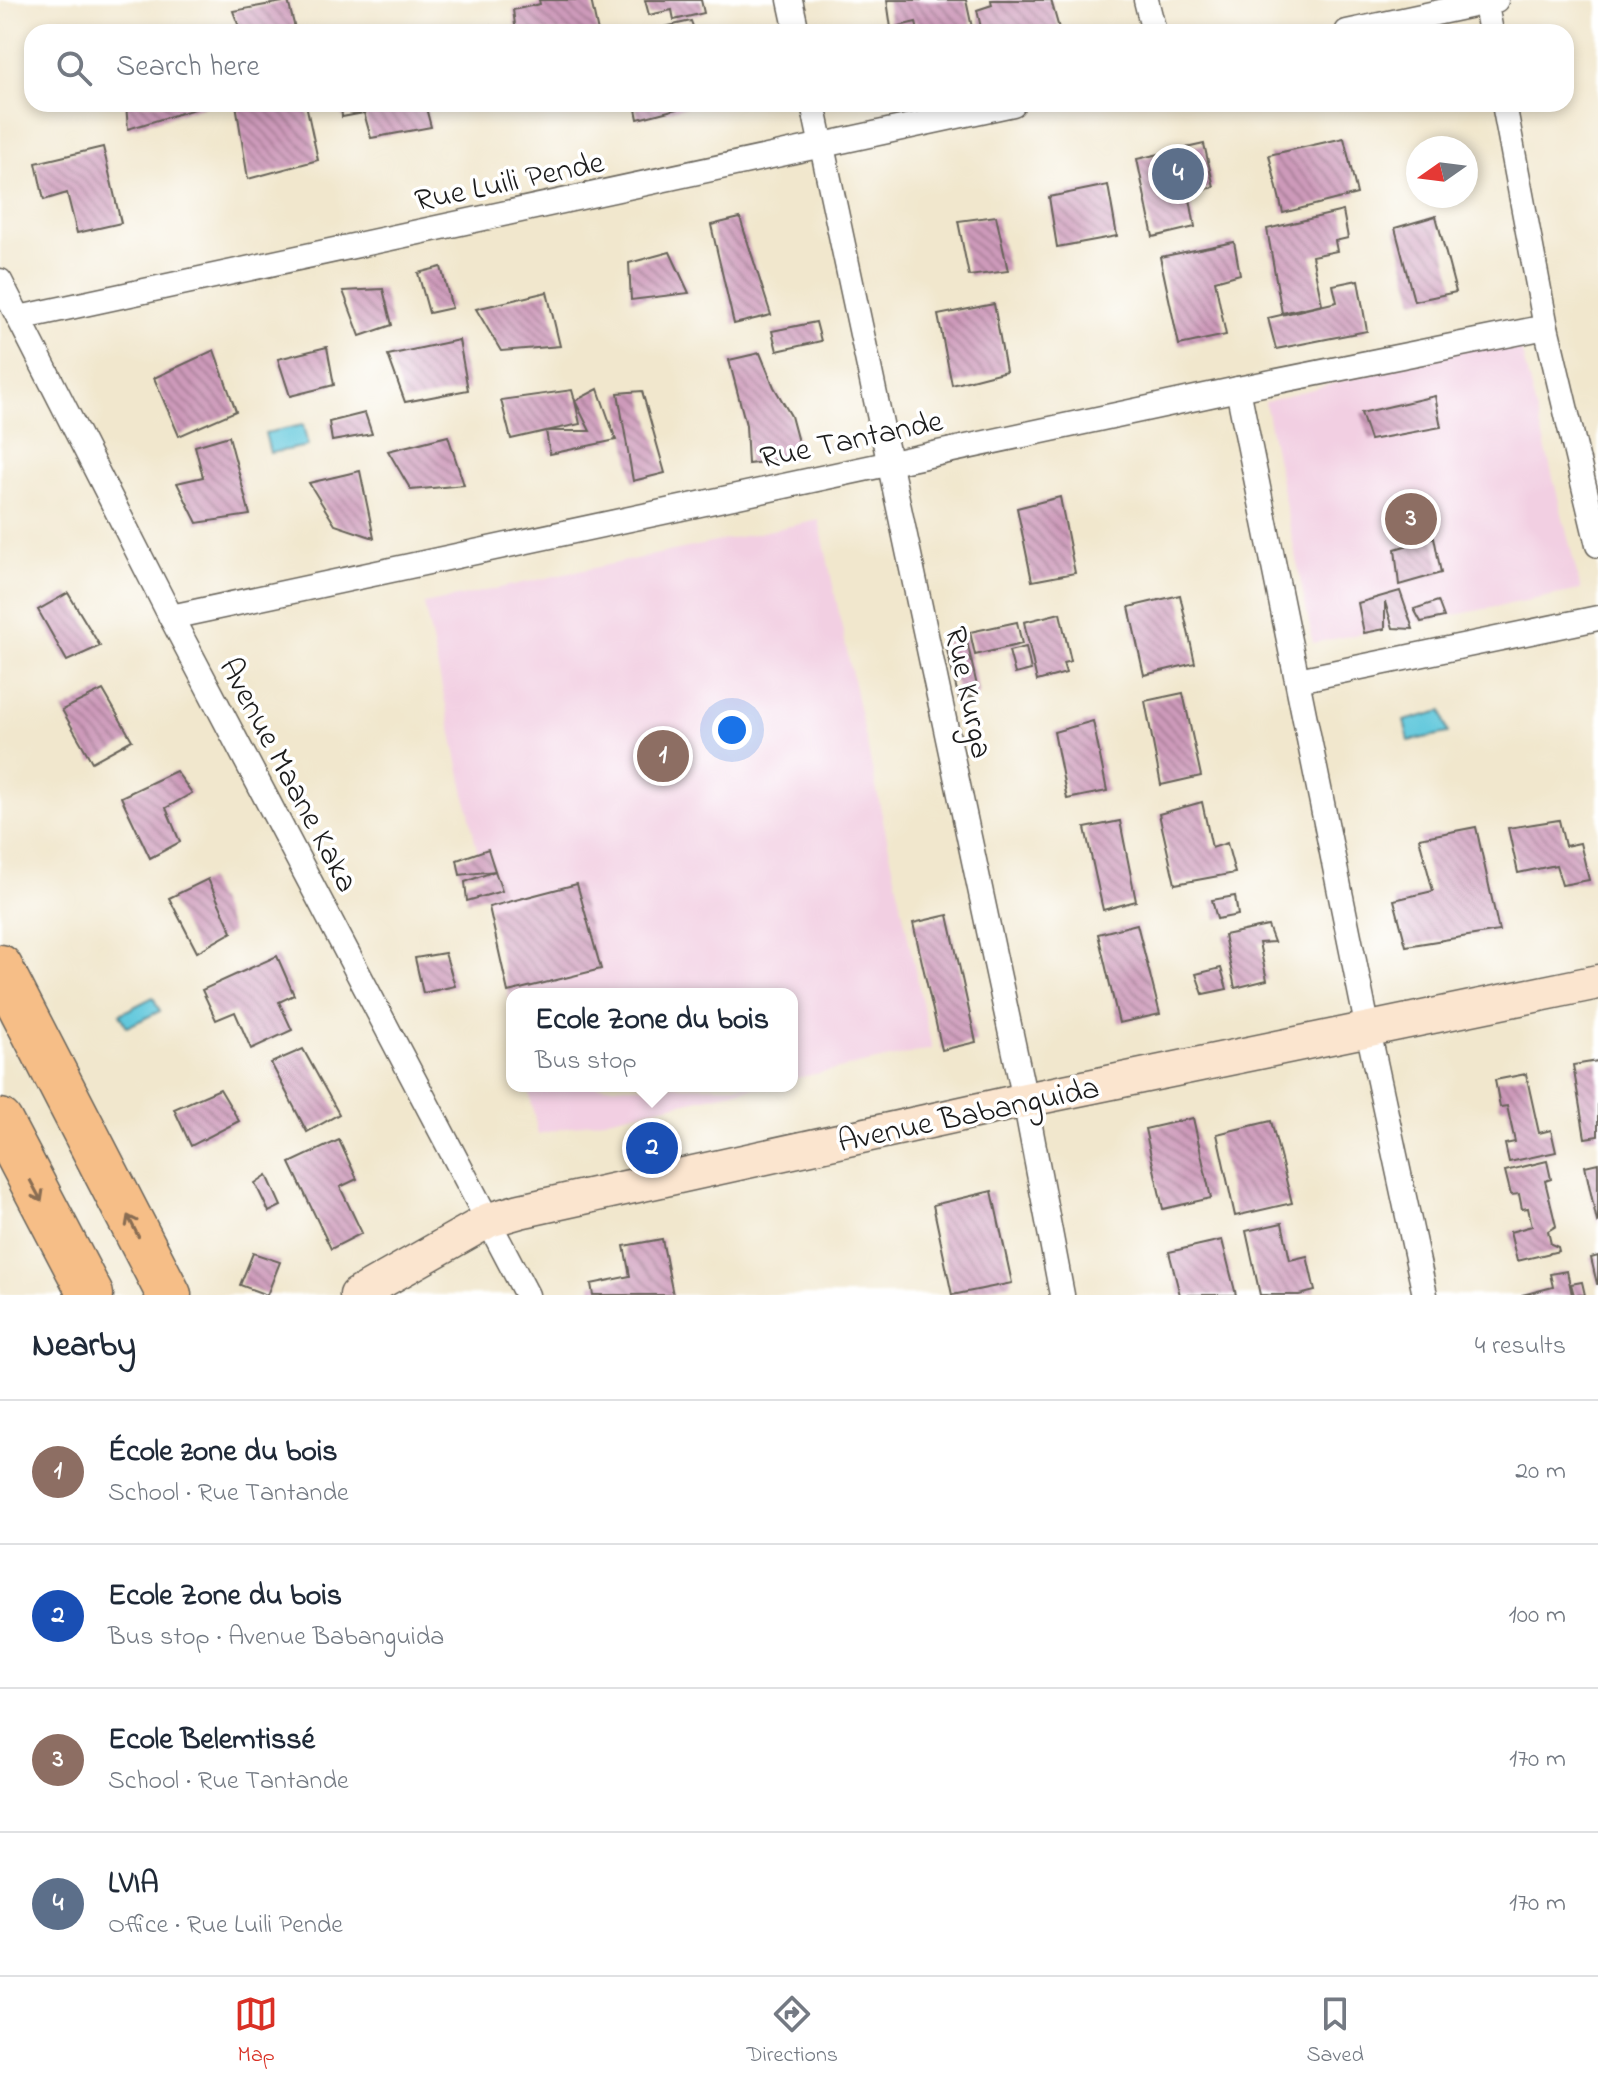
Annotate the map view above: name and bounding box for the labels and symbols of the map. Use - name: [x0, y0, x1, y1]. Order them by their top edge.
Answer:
- north arrow: [1406, 136, 1478, 208]
- street label: Rue Luili Pende: [411, 140, 609, 226]
- pin: 4: [1152, 144, 1204, 204]
- street label: Rue Tantande: [756, 399, 948, 484]
- pin: 3: [1385, 489, 1437, 549]
- street label: Rue Kurga: [930, 623, 1003, 763]
- street label: Avenue Maane Kaka: [205, 650, 369, 901]
- your location: [712, 710, 752, 750]
- pin: 1: [637, 726, 689, 786]
- street label: Avenue Babanguida: [834, 1066, 1104, 1167]
- pin: 2: [626, 1118, 678, 1178]
- one-way arrow: [29, 1178, 45, 1202]
- one-way arrow: [125, 1214, 141, 1238]

